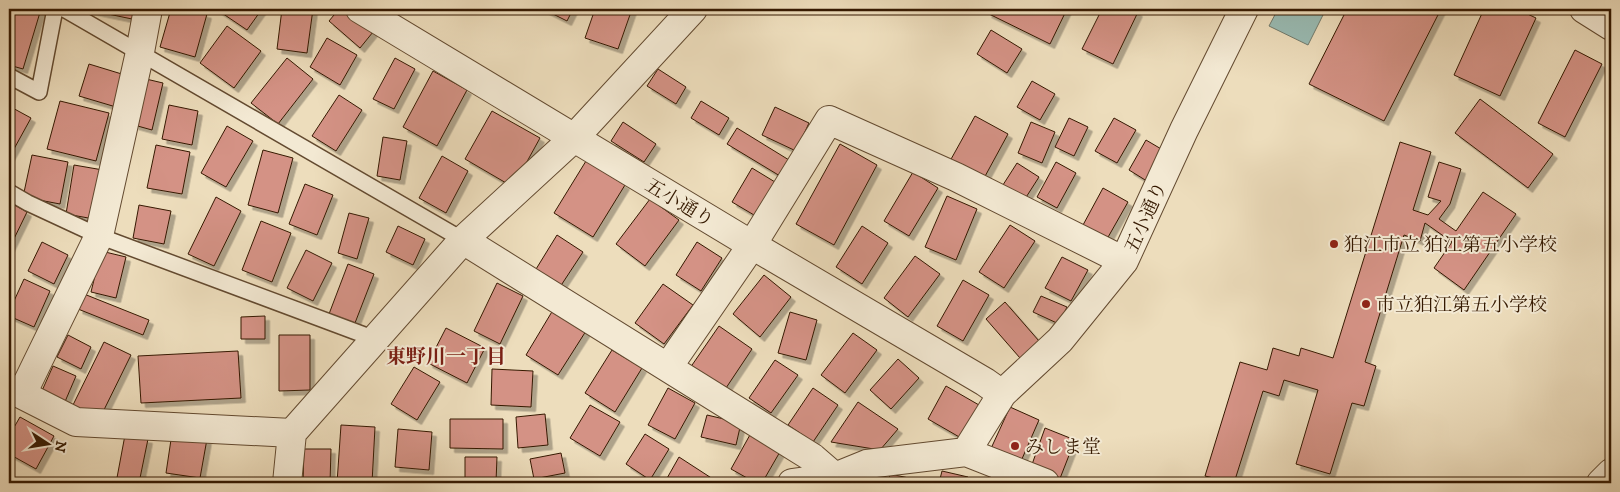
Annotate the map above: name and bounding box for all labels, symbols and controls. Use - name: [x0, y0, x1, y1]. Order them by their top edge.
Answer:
- street label: 五小通り: [641, 174, 718, 233]
- street label: 五小通り: [1120, 178, 1172, 257]
- place label: 狛江市立 狛江第五小学校: [1344, 234, 1557, 257]
- marker: 狛江市立 狛江第五小学校: [1328, 238, 1340, 250]
- place label: 市立狛江第五小学校: [1376, 294, 1547, 317]
- marker: 市立狛江第五小学校: [1360, 298, 1372, 310]
- district label: 東野川一丁目: [386, 345, 506, 370]
- north arrow: [22, 420, 72, 470]
- place label: みしま堂: [1025, 436, 1101, 459]
- text: N: [50, 439, 70, 454]
- marker: みしま堂: [1009, 440, 1021, 452]

